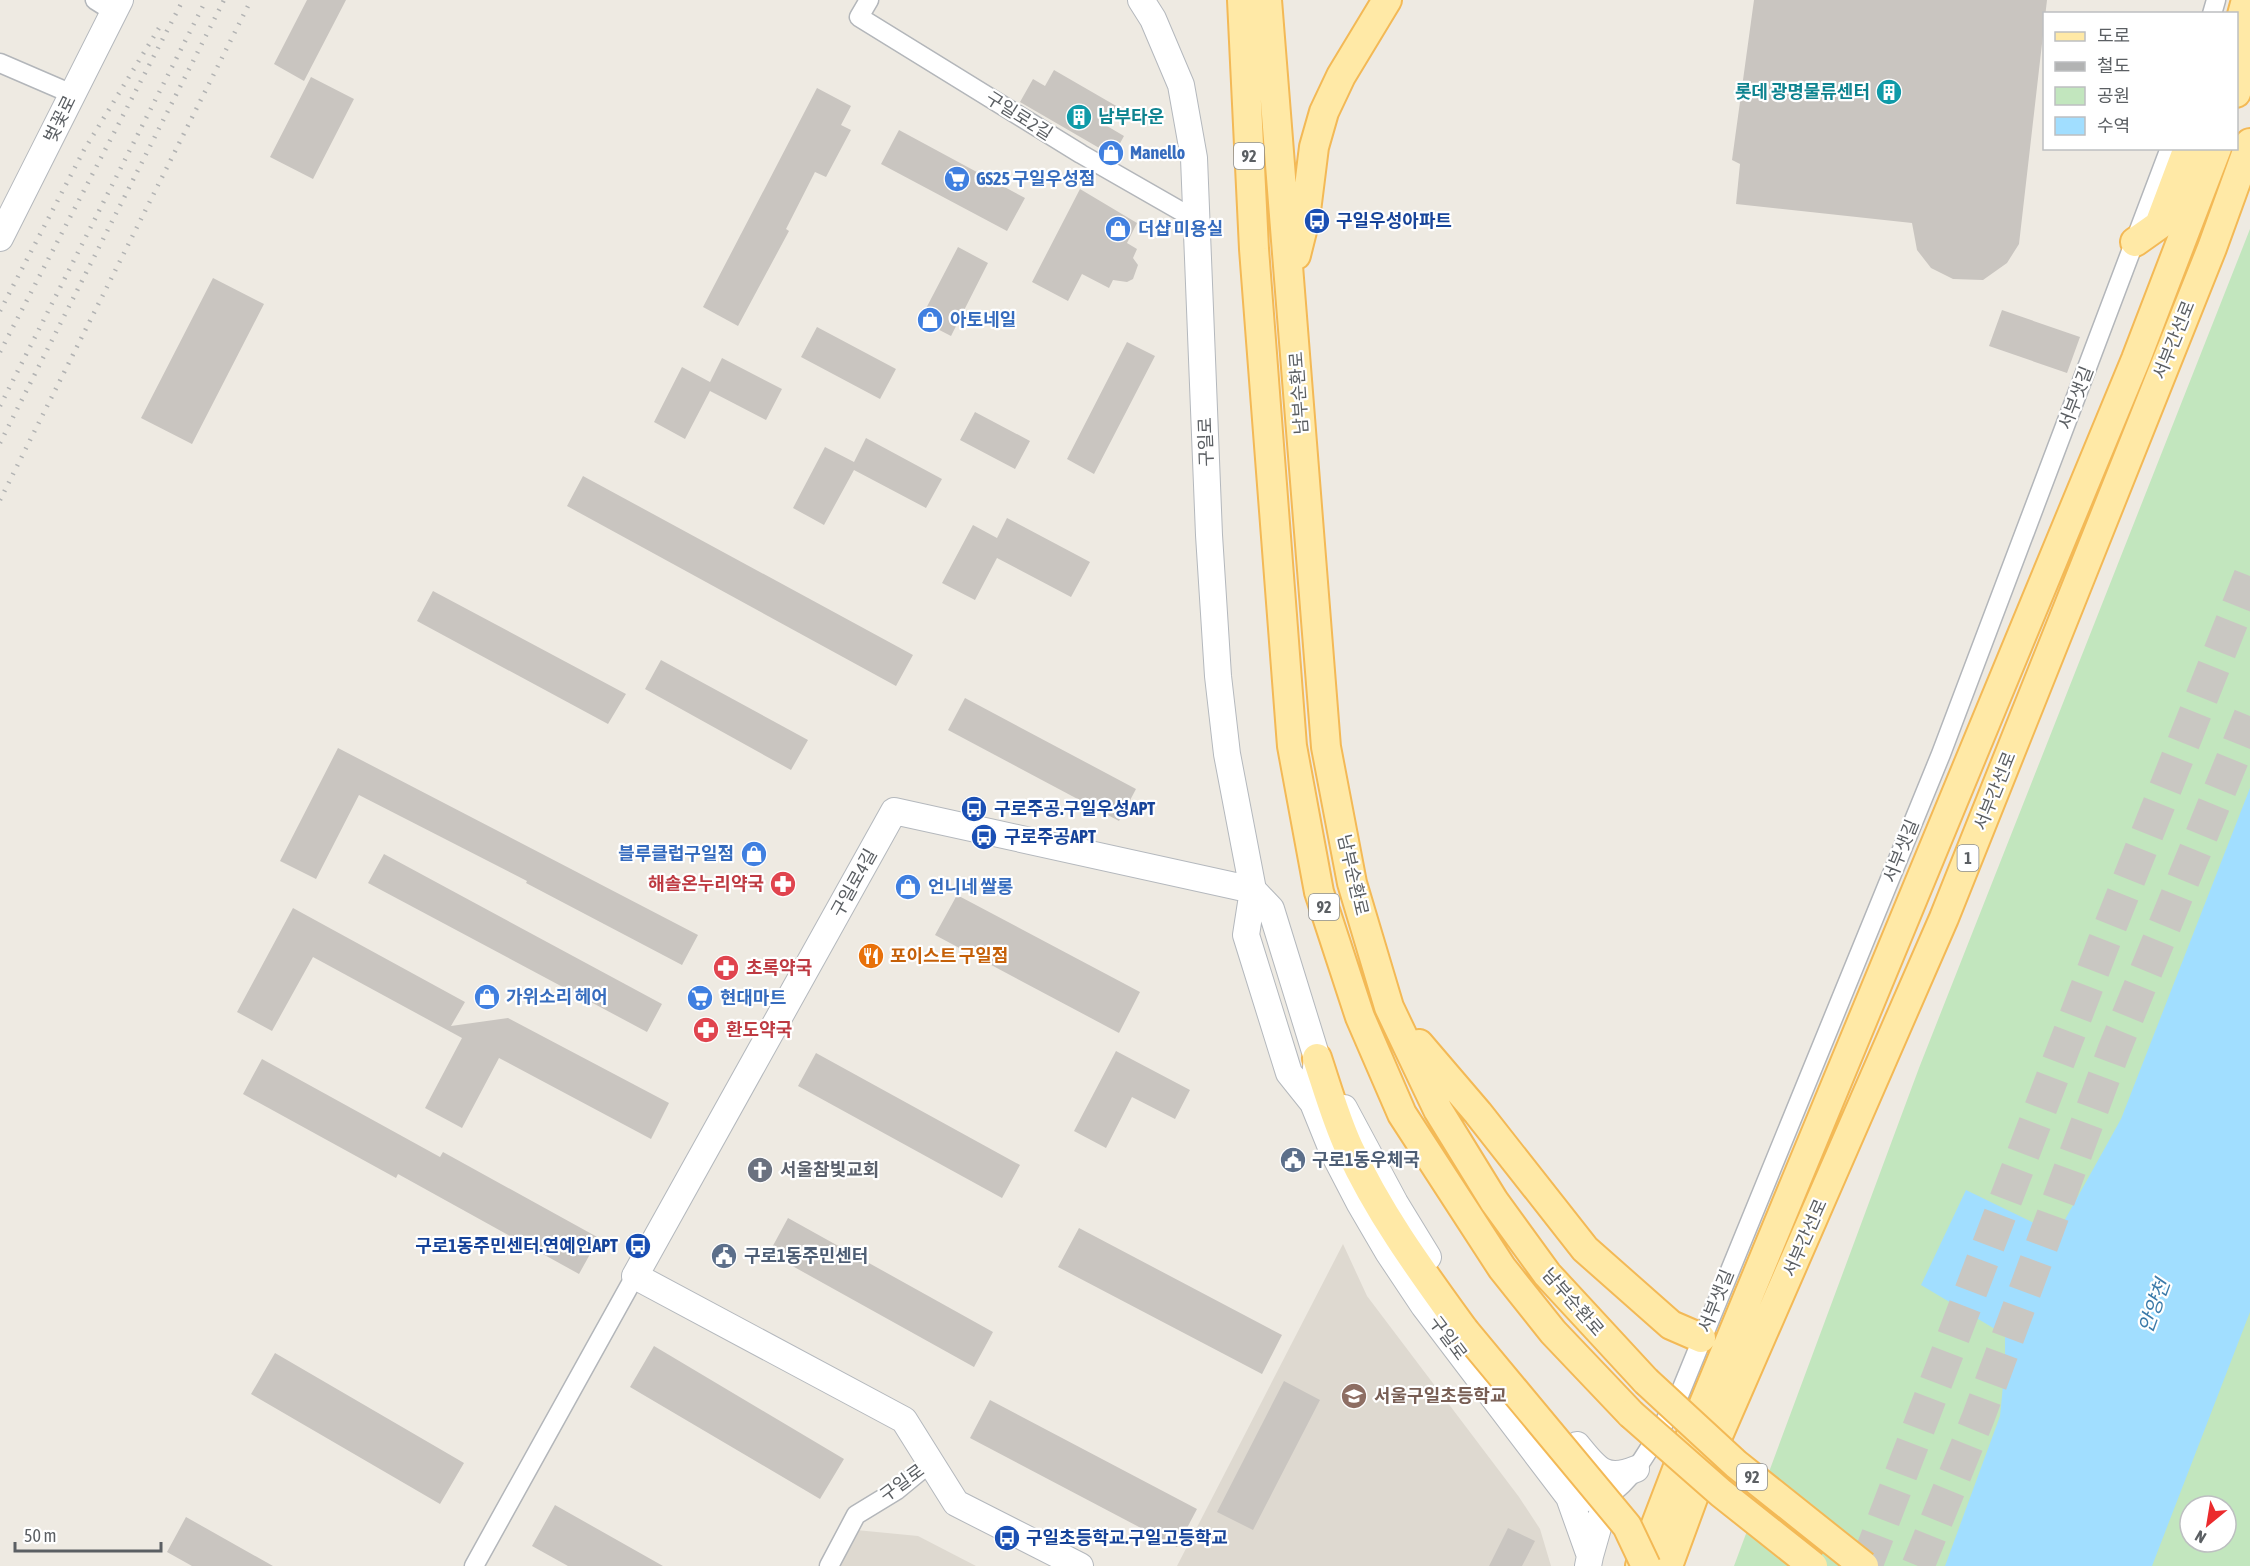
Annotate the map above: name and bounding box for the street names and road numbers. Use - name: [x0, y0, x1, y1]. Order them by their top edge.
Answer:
- street label: 구일로2길: [982, 87, 1057, 144]
- street label: 벚꽃로: [39, 92, 80, 146]
- road number: 92: [1234, 143, 1264, 169]
- street label: 서부간선로: [2148, 297, 2199, 382]
- street label: 남부순환로: [1285, 351, 1312, 435]
- street label: 서부샛길: [2054, 363, 2097, 433]
- street label: 구일로: [1194, 417, 1217, 467]
- street label: 서부간선로: [1969, 748, 2020, 833]
- street label: 서부샛길: [1878, 816, 1923, 885]
- street label: 남부순환로: [1334, 832, 1373, 918]
- street label: 구일로4길: [826, 845, 881, 921]
- road number: 1: [1958, 845, 1978, 871]
- road number: 92: [1309, 894, 1339, 920]
- street label: 서부간선로: [1778, 1196, 1831, 1280]
- street label: 남부순환로: [1538, 1264, 1608, 1340]
- street label: 서부샛길: [1693, 1266, 1738, 1335]
- street label: 구일로: [1425, 1312, 1472, 1364]
- street label: 구일로: [875, 1459, 928, 1506]
- road number: 92: [1737, 1464, 1767, 1490]

